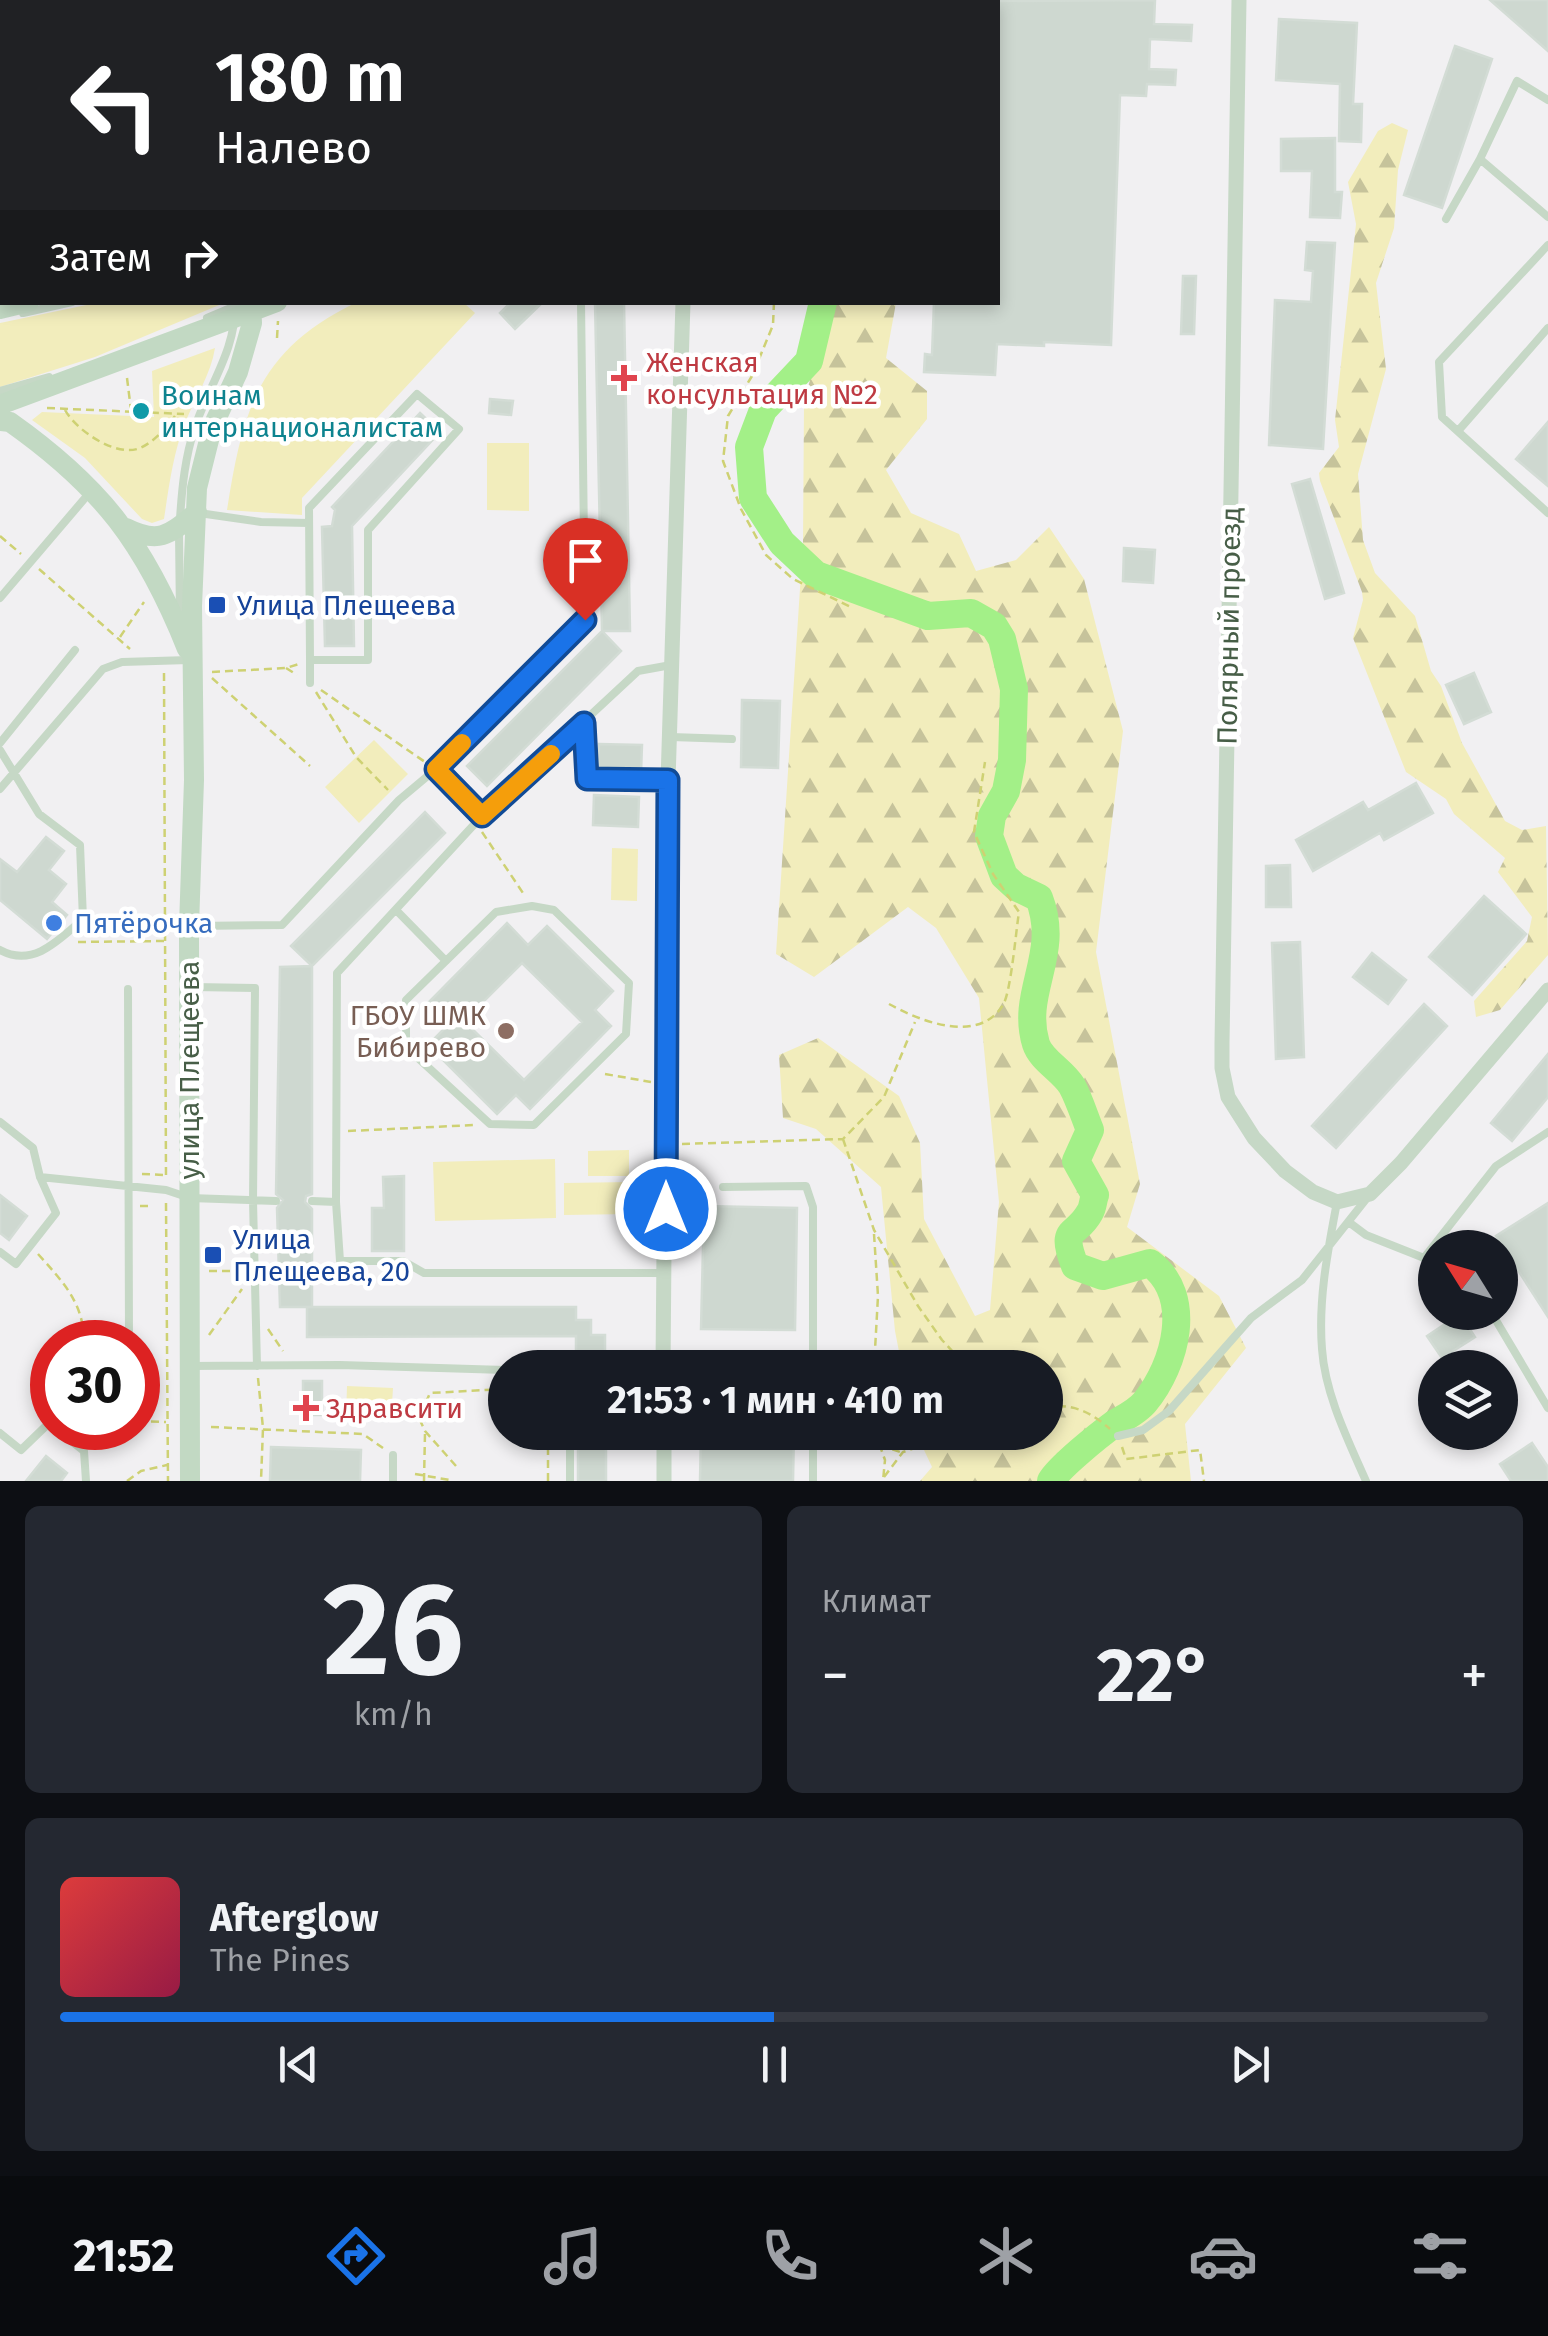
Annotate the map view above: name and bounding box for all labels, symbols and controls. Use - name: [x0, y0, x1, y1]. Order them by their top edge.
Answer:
- text: 180 m: [215, 36, 405, 120]
- icon: left: [50, 40, 180, 170]
- text: Налево: [215, 121, 372, 175]
- icon: right: [172, 230, 227, 285]
- text: Затем: [50, 235, 152, 281]
- place label: Женская консультация №2: [646, 346, 878, 411]
- marker: Женская консультация №2: [611, 365, 637, 391]
- place label: Воинам интернационалистам: [161, 379, 443, 444]
- marker: Воинам интернационалистам: [130, 400, 152, 422]
- street label: Полярный проезд: [1210, 507, 1248, 745]
- pin: [543, 518, 628, 621]
- icon: arrive: [558, 533, 613, 588]
- place label: Улица Плещеева: [237, 589, 456, 622]
- marker: Улица Плещеева: [206, 594, 228, 616]
- place label: Пятёрочка: [74, 907, 213, 940]
- marker: Пятёрочка: [43, 912, 65, 934]
- street label: улица Плещеева: [173, 961, 206, 1180]
- place label: ГБОУ ШМК Бибирево: [350, 999, 487, 1064]
- marker: ГБОУ ШМК Бибирево: [495, 1020, 517, 1042]
- position arrow: [614, 1157, 718, 1261]
- place label: Улица Плещеева, 20: [233, 1223, 410, 1288]
- north arrow: [1418, 1230, 1518, 1330]
- map controls: [1418, 1230, 1518, 1450]
- marker: Улица Плещеева, 20: [202, 1244, 224, 1266]
- speed limit sign: 30: [30, 1320, 160, 1450]
- button: layers: [1418, 1350, 1518, 1450]
- text: 21:53 · 1 мин · 410 m: [607, 1377, 944, 1423]
- place label: Здравсити: [326, 1392, 463, 1425]
- marker: Здравсити: [295, 1397, 317, 1419]
- text: 26: [323, 1552, 464, 1708]
- text: Климат: [822, 1582, 931, 1620]
- text: 22°: [1096, 1631, 1213, 1721]
- text: −: [822, 1643, 849, 1709]
- text: +: [1461, 1643, 1488, 1709]
- text: km/h: [354, 1695, 433, 1733]
- text: Afterglow: [210, 1895, 378, 1941]
- text: The Pines: [210, 1941, 350, 1979]
- icon: previous: [271, 2037, 326, 2092]
- icon: pause: [747, 2037, 802, 2092]
- icon: next: [1223, 2037, 1278, 2092]
- icon: directions: [321, 2221, 391, 2291]
- icon: music: [538, 2221, 608, 2291]
- icon: phone: [755, 2221, 825, 2291]
- icon: climate: [971, 2221, 1041, 2291]
- icon: car: [1188, 2221, 1258, 2291]
- icon: filters: [1405, 2221, 1475, 2291]
- text: 21:52: [73, 2229, 174, 2283]

